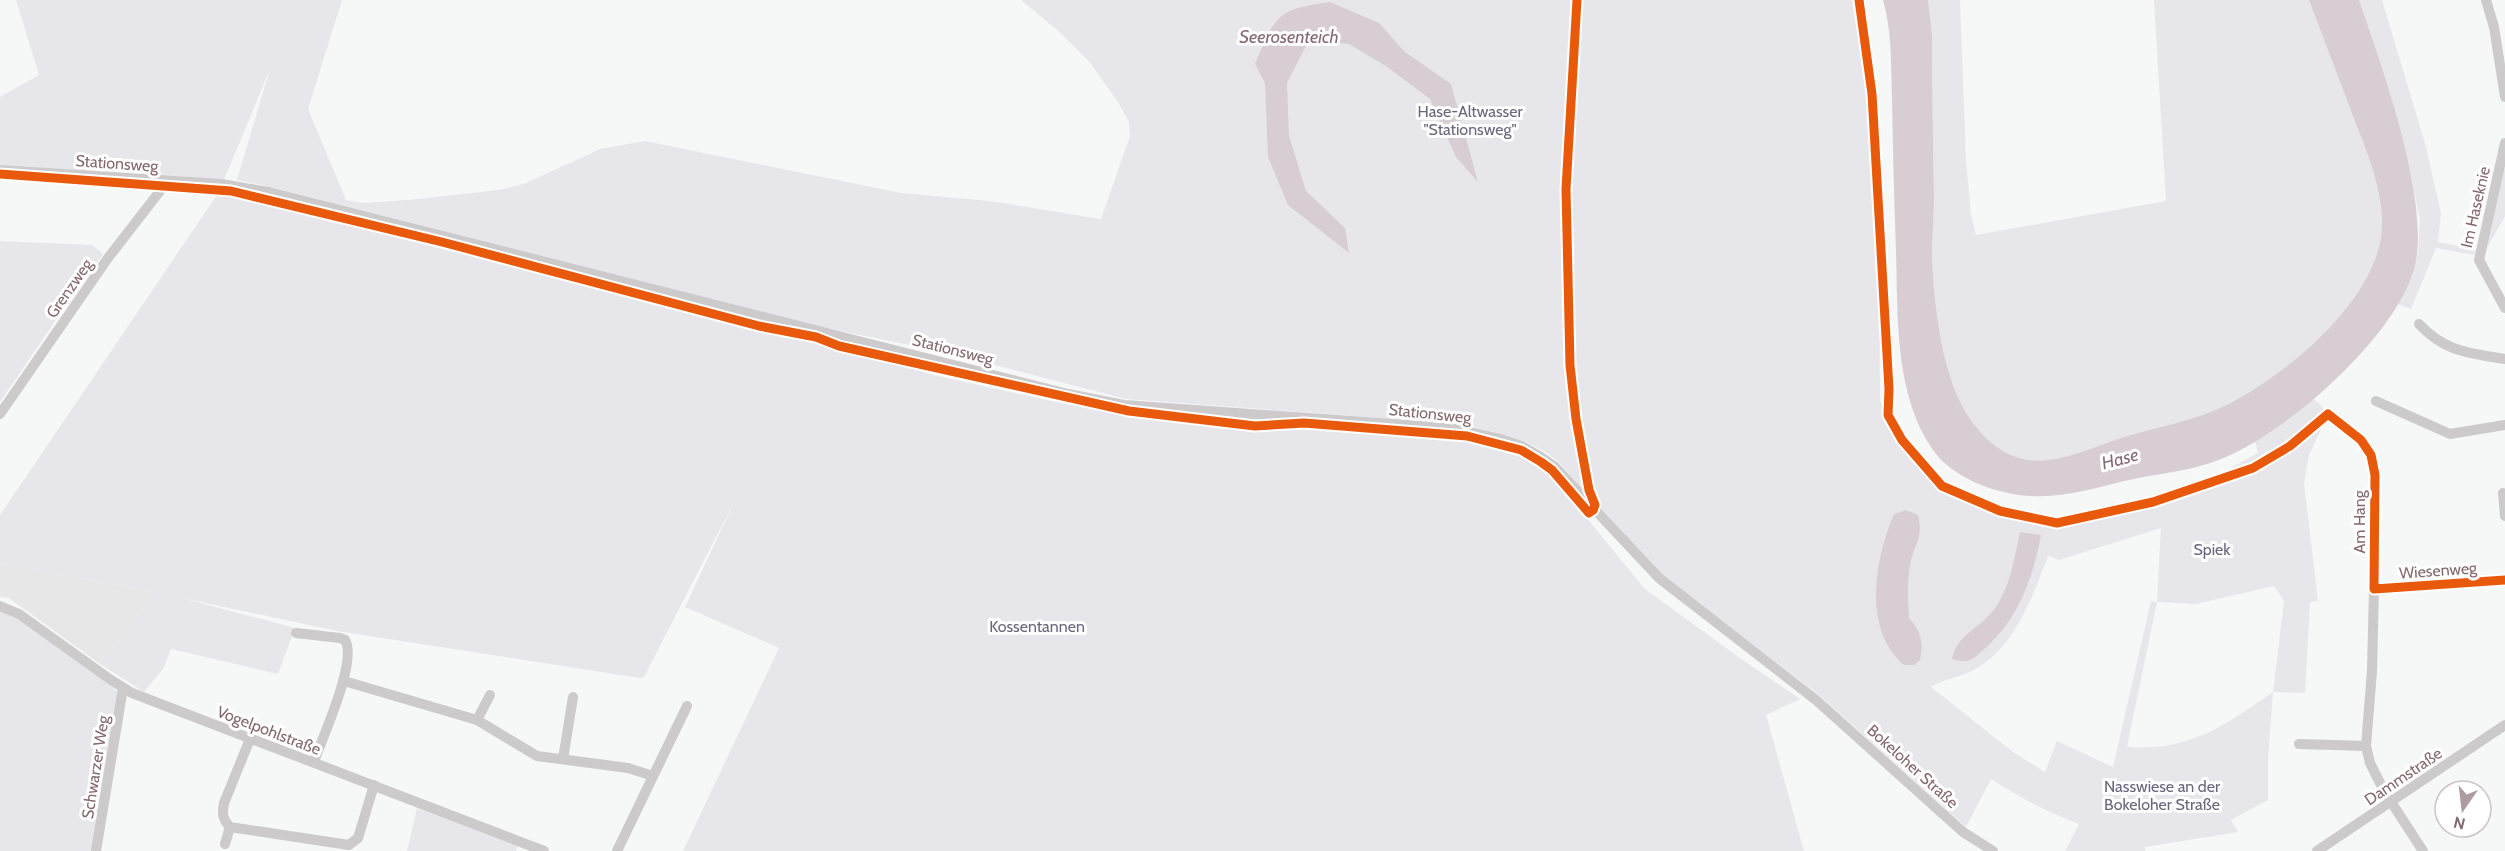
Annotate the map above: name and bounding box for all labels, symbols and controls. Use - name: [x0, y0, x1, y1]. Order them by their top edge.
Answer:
- water label: Seerosenteich: [1239, 26, 1339, 48]
- park label: Hase-Altwasser "Stationsweg": [1418, 102, 1523, 139]
- street label: Stationsweg: [75, 151, 160, 176]
- street label: Im Haseknie: [2457, 165, 2494, 250]
- street label: Grenzweg: [42, 254, 97, 322]
- street label: Stationsweg: [910, 330, 996, 369]
- street label: Stationsweg: [1388, 400, 1473, 427]
- water label: Hase: [2099, 444, 2141, 474]
- street label: Am Hang: [2350, 489, 2369, 554]
- park label: Spiek: [2194, 540, 2231, 559]
- street label: Wiesenweg: [2398, 558, 2479, 583]
- park label: Kossentannen: [989, 617, 1085, 636]
- street label: Vogelpohlstraße: [214, 702, 323, 759]
- street label: Schwarzer Weg: [78, 713, 113, 820]
- street label: Bokeloher Straße: [1863, 721, 1962, 812]
- street label: Dammstraße: [2361, 744, 2446, 809]
- park label: Nasswiese an der Bokeloher Straße: [2104, 777, 2221, 814]
- north arrow: [2433, 779, 2493, 839]
- text: N: [2452, 812, 2467, 834]

